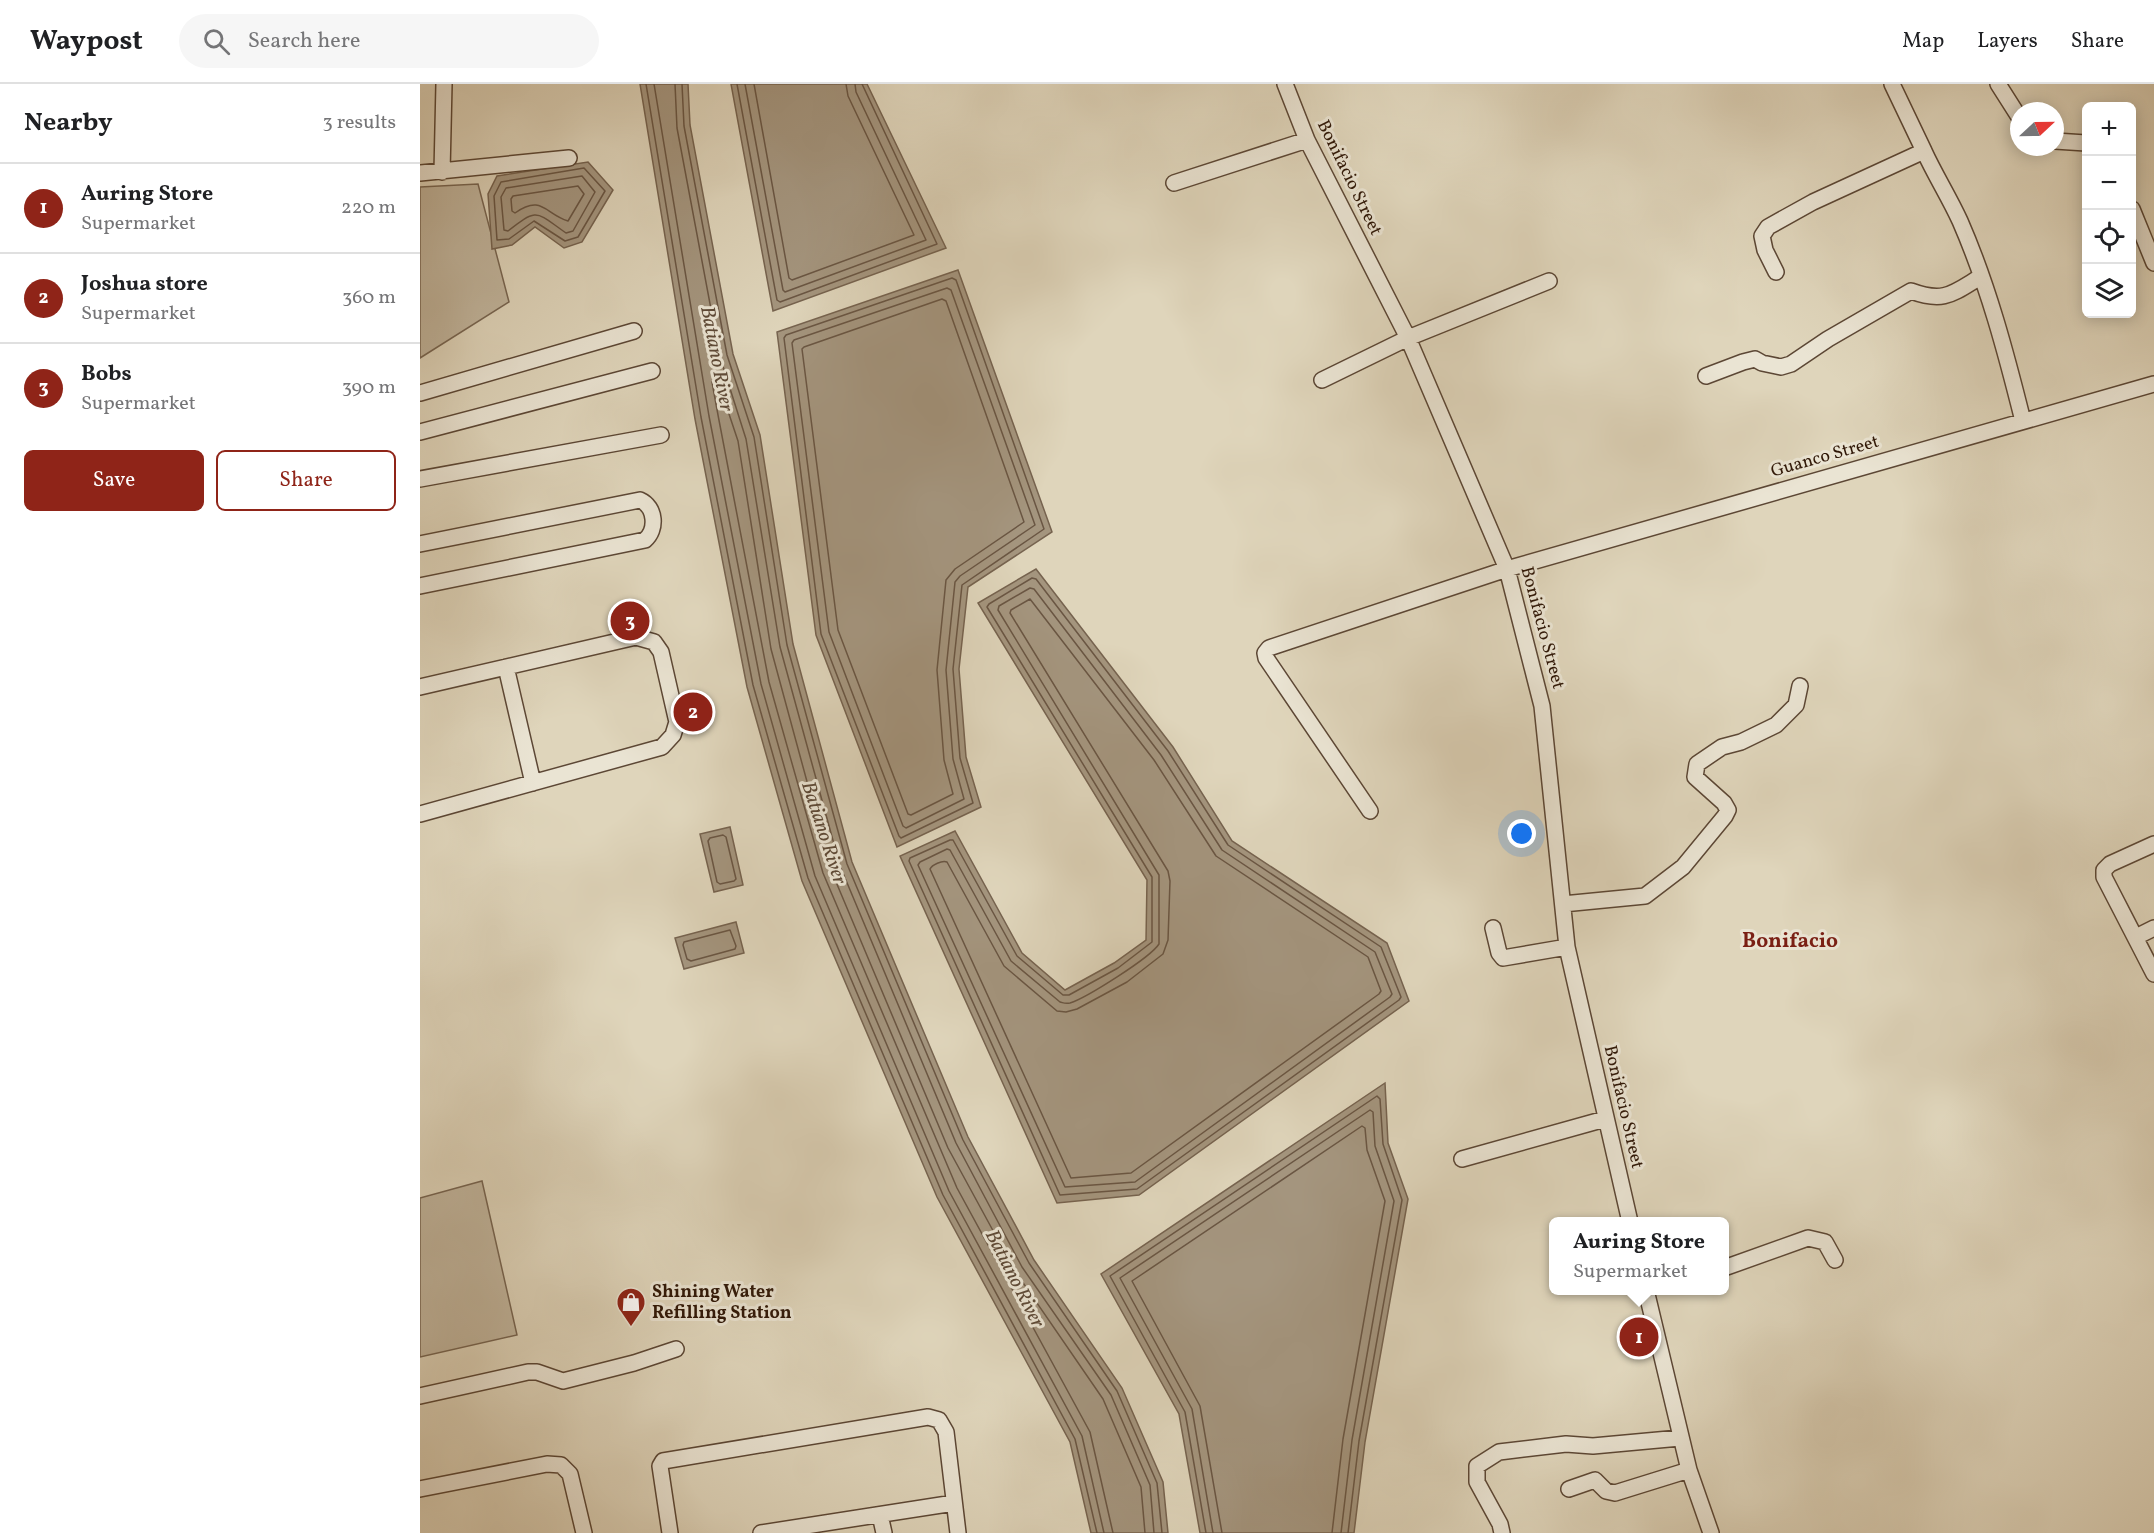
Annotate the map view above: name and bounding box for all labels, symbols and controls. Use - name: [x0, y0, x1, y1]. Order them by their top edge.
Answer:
- search box: [179, 14, 599, 68]
- text: Waypost: [30, 22, 143, 61]
- icon: search: [200, 25, 233, 58]
- text: Search here: [248, 26, 360, 57]
- text: Map: [1902, 27, 1944, 56]
- text: Layers: [1977, 27, 2038, 56]
- text: Share: [2071, 27, 2124, 56]
- north arrow: [2010, 102, 2064, 156]
- map controls: [2082, 102, 2136, 318]
- button: +: [2082, 102, 2136, 156]
- text: Nearby: [24, 105, 113, 141]
- text: 3 results: [322, 109, 396, 137]
- street label: Bonifacio Street: [1310, 116, 1388, 240]
- button: −: [2082, 156, 2136, 210]
- text: Auring Store: [81, 179, 213, 210]
- text: 1: [39, 194, 48, 222]
- text: 220 m: [341, 194, 396, 222]
- text: Supermarket: [81, 210, 196, 238]
- button: locate: [2082, 210, 2136, 264]
- button: layers: [2082, 264, 2136, 318]
- text: Joshua store: [81, 269, 208, 300]
- text: 2: [38, 284, 49, 312]
- text: 360 m: [342, 284, 396, 312]
- text: Supermarket: [81, 300, 196, 328]
- water label: Batiano River: [692, 304, 740, 415]
- text: Bobs: [81, 359, 132, 390]
- text: 3: [38, 374, 49, 402]
- text: 390 m: [342, 374, 396, 402]
- text: Supermarket: [81, 390, 196, 418]
- street label: Guanco Street: [1768, 430, 1882, 484]
- button: Save: [24, 450, 204, 511]
- button: Share: [216, 450, 396, 511]
- street label: Bonifacio Street: [1514, 564, 1570, 692]
- pin: 3: [610, 598, 650, 644]
- pin: 2: [674, 690, 712, 734]
- water label: Batiano River: [793, 778, 853, 889]
- your location: [1507, 819, 1536, 848]
- district label: Bonifacio: [1742, 927, 1838, 956]
- street label: Bonifacio Street: [1597, 1043, 1649, 1171]
- popup: [1549, 1217, 1729, 1295]
- water label: Batiano River: [977, 1225, 1051, 1333]
- text: Auring Store: [1573, 1227, 1705, 1258]
- text: Supermarket: [1573, 1258, 1688, 1286]
- place label: Shining Water Refilling Station: [652, 1280, 792, 1326]
- shop icon: Shining Water Refilling Station: [615, 1286, 647, 1328]
- pin: 1: [1620, 1314, 1658, 1360]

